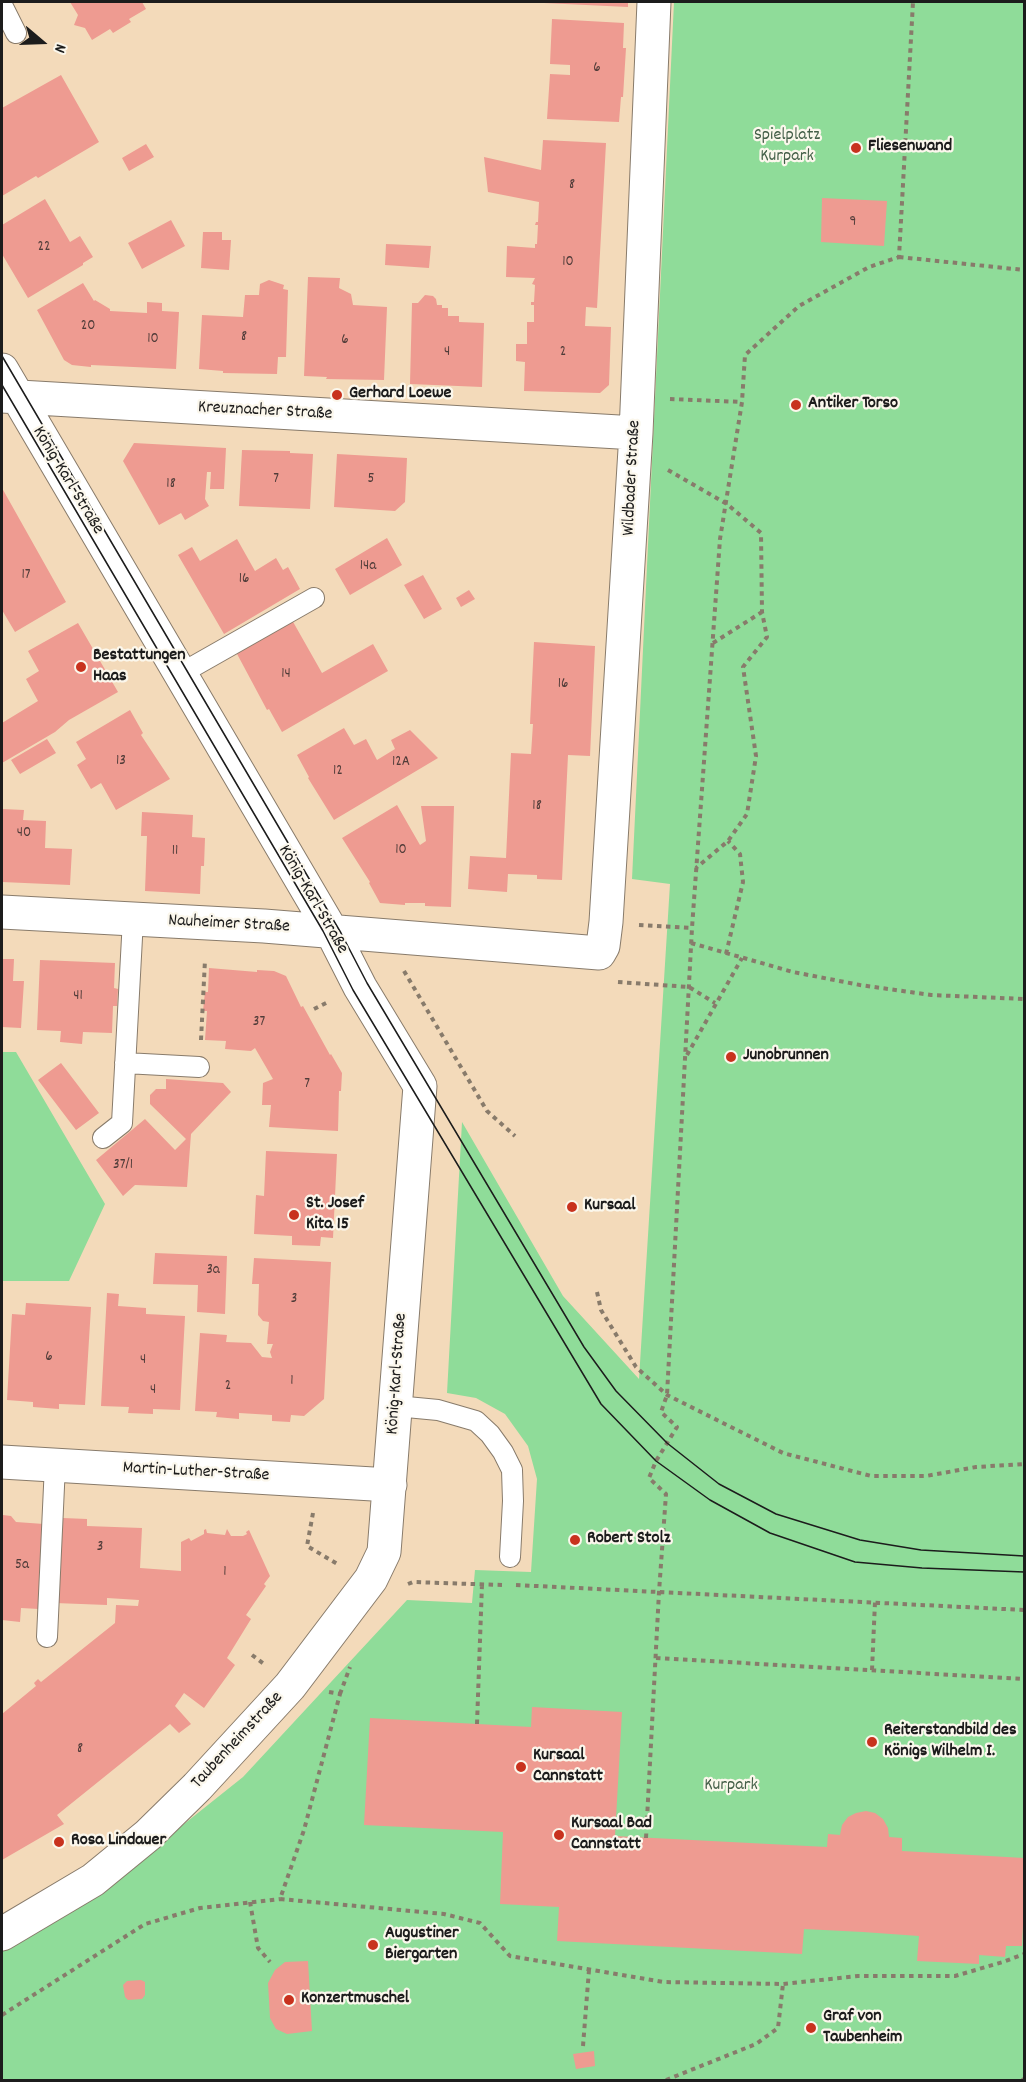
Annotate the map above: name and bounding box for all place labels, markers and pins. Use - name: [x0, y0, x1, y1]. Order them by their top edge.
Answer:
- place label: Fliesenwand: [868, 137, 952, 159]
- marker: Fliesenwand: [849, 141, 863, 155]
- place label: Gerhard Loewe: [349, 384, 451, 406]
- marker: Gerhard Loewe: [330, 388, 344, 402]
- place label: Antiker Torso: [808, 394, 898, 416]
- marker: Antiker Torso: [789, 398, 803, 412]
- place label: Bestattungen Haas: [93, 646, 186, 688]
- marker: Bestattungen Haas: [74, 660, 88, 674]
- place label: Junobrunnen: [743, 1046, 829, 1068]
- marker: Junobrunnen: [724, 1050, 738, 1064]
- place label: St. Josef Kita 15: [306, 1194, 364, 1236]
- place label: Kursaal: [584, 1196, 635, 1218]
- marker: Kursaal: [565, 1200, 579, 1214]
- marker: St. Josef Kita 15: [287, 1208, 301, 1222]
- place label: Robert Stolz: [587, 1529, 671, 1551]
- marker: Robert Stolz: [568, 1533, 582, 1547]
- place label: Reiterstandbild des Königs Wilhelm I.: [884, 1721, 1017, 1764]
- marker: Reiterstandbild des Königs Wilhelm I.: [865, 1735, 879, 1749]
- place label: Kursaal Cannstatt: [533, 1746, 603, 1788]
- marker: Kursaal Cannstatt: [514, 1760, 528, 1774]
- place label: Kursaal Bad Cannstatt: [571, 1814, 652, 1856]
- marker: Kursaal Bad Cannstatt: [552, 1828, 566, 1842]
- place label: Rosa Lindauer: [71, 1831, 166, 1853]
- marker: Rosa Lindauer: [52, 1835, 66, 1849]
- place label: Augustiner Biergarten: [385, 1924, 459, 1966]
- marker: Augustiner Biergarten: [366, 1938, 380, 1952]
- place label: Konzertmuschel: [301, 1989, 409, 2011]
- marker: Konzertmuschel: [282, 1993, 296, 2007]
- place label: Graf von Taubenheim: [823, 2007, 902, 2050]
- marker: Graf von Taubenheim: [804, 2021, 818, 2035]

